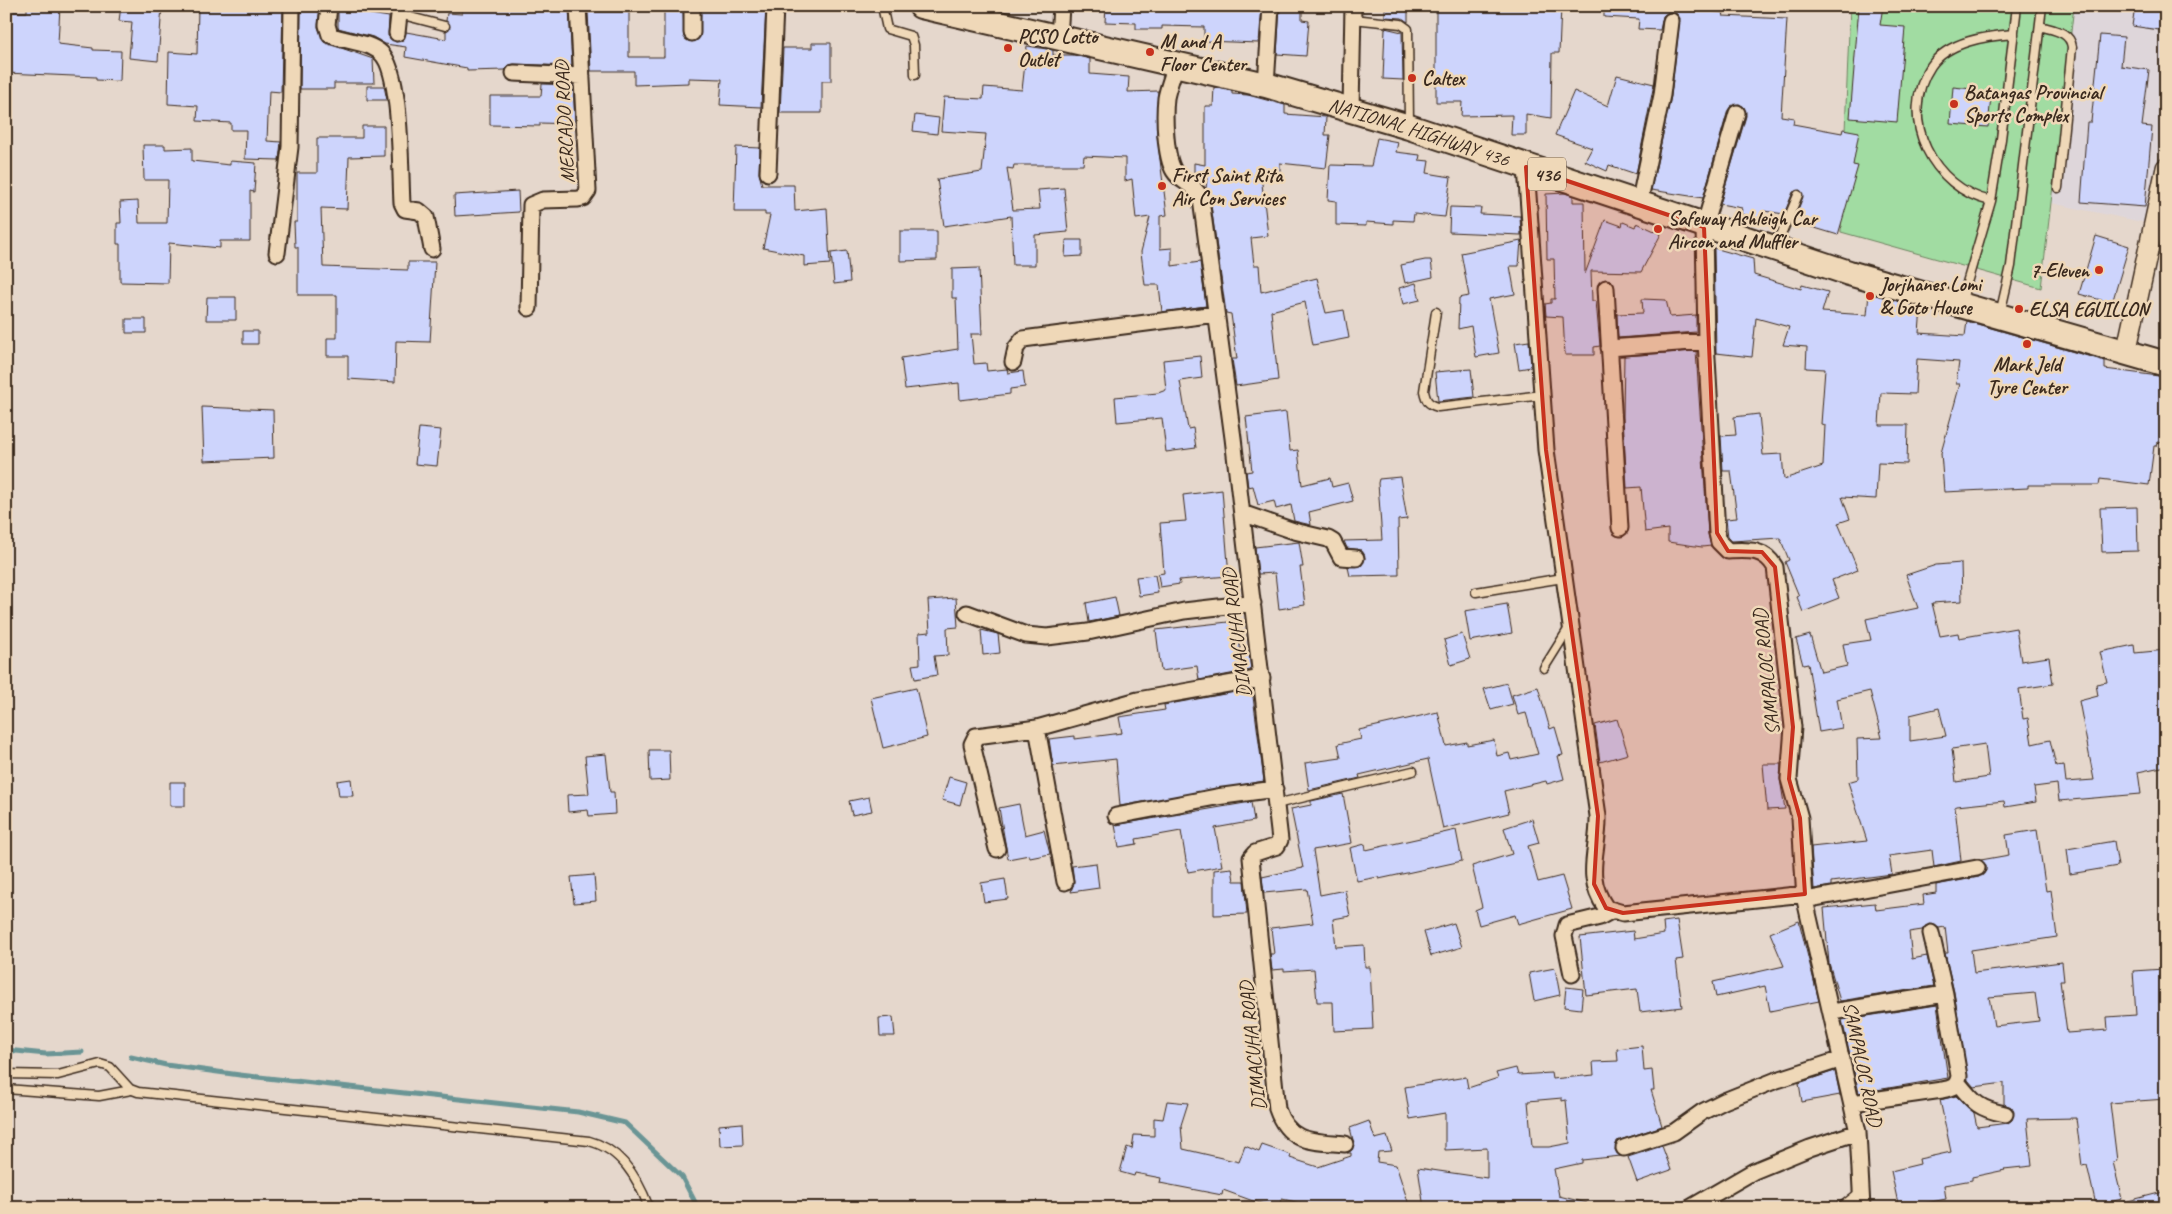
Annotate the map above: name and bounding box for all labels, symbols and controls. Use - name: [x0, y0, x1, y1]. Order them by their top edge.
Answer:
- place label: PCSO Lotto Outlet: [1018, 24, 1099, 72]
- place label: M and A Floor Center: [1160, 29, 1249, 77]
- marker: PCSO Lotto Outlet: [1002, 42, 1014, 54]
- marker: M and A Floor Center: [1144, 46, 1156, 58]
- street label: MERCADO ROAD: [549, 58, 580, 184]
- place label: Caltex: [1422, 66, 1466, 91]
- marker: Caltex: [1406, 72, 1418, 84]
- place label: Batangas Provincial Sports Complex: [1964, 80, 2105, 128]
- street label: NATIONAL HIGHWAY 436: [1326, 92, 1513, 173]
- marker: Batangas Provincial Sports Complex: [1948, 98, 1960, 110]
- road number: 436: [1528, 157, 1566, 190]
- place label: First Saint Rita Air Con Services: [1172, 163, 1286, 211]
- marker: First Saint Rita Air Con Services: [1156, 180, 1168, 192]
- place label: Safeway Ashleigh Car Aircon and Muffler: [1668, 206, 1819, 254]
- marker: Safeway Ashleigh Car Aircon and Muffler: [1652, 223, 1664, 235]
- place label: 7-Eleven: [2030, 258, 2091, 283]
- marker: 7-Eleven: [2093, 264, 2105, 276]
- place label: Jorjhanes Lomi & Goto House: [1878, 272, 1984, 320]
- marker: Jorjhanes Lomi & Goto House: [1864, 290, 1876, 302]
- place label: ELSA EGUILLON: [2029, 297, 2152, 322]
- marker: ELSA EGUILLON: [2013, 303, 2025, 315]
- marker: Mark Jeld Tyre Center: [2021, 338, 2033, 350]
- place label: Mark Jeld Tyre Center: [1987, 352, 2070, 400]
- street label: DIMACUHA ROAD: [1216, 565, 1257, 699]
- street label: SAMPALOC ROAD: [1747, 606, 1786, 736]
- street label: DIMACUHA ROAD: [1233, 978, 1272, 1112]
- street label: SAMPALOC ROAD: [1837, 1000, 1888, 1130]

